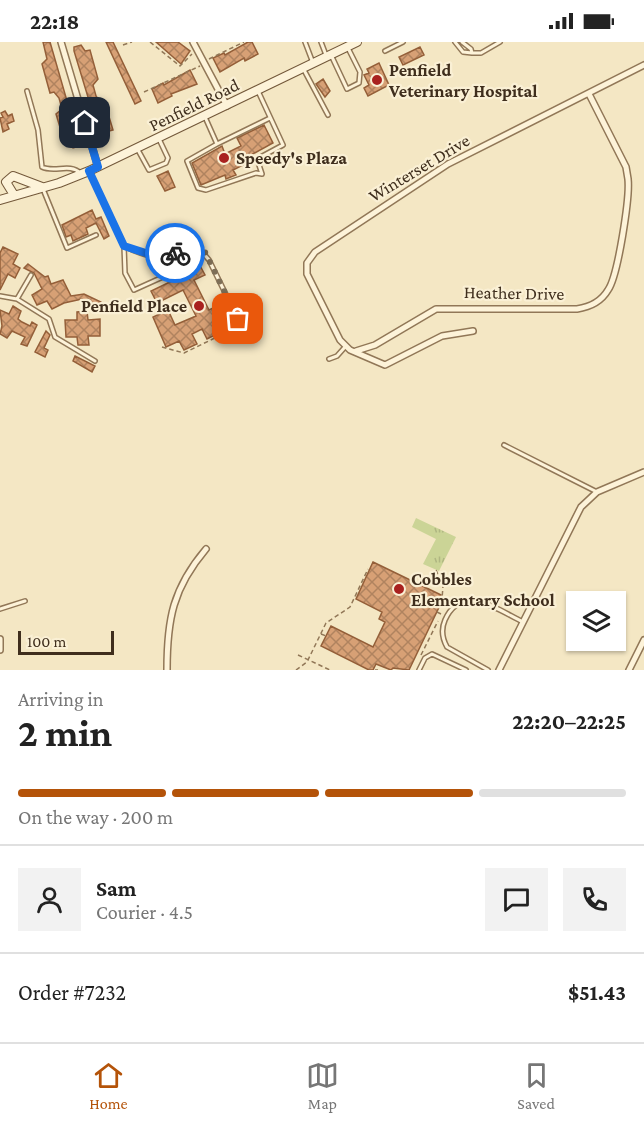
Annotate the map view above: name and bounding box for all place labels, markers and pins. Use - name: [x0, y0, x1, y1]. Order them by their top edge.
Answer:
- place label: Penfield Veterinary Hospital: [388, 60, 538, 101]
- marker: Penfield Veterinary Hospital: [370, 73, 384, 87]
- pin: [59, 97, 110, 148]
- place label: Speedy's Plaza: [236, 148, 347, 168]
- marker: Speedy's Plaza: [217, 151, 231, 165]
- pin: [212, 293, 263, 344]
- place label: Penfield Place: [81, 296, 187, 316]
- marker: Penfield Place: [192, 299, 206, 313]
- place label: Cobbles Elementary School: [411, 569, 555, 610]
- marker: Cobbles Elementary School: [392, 582, 406, 596]

